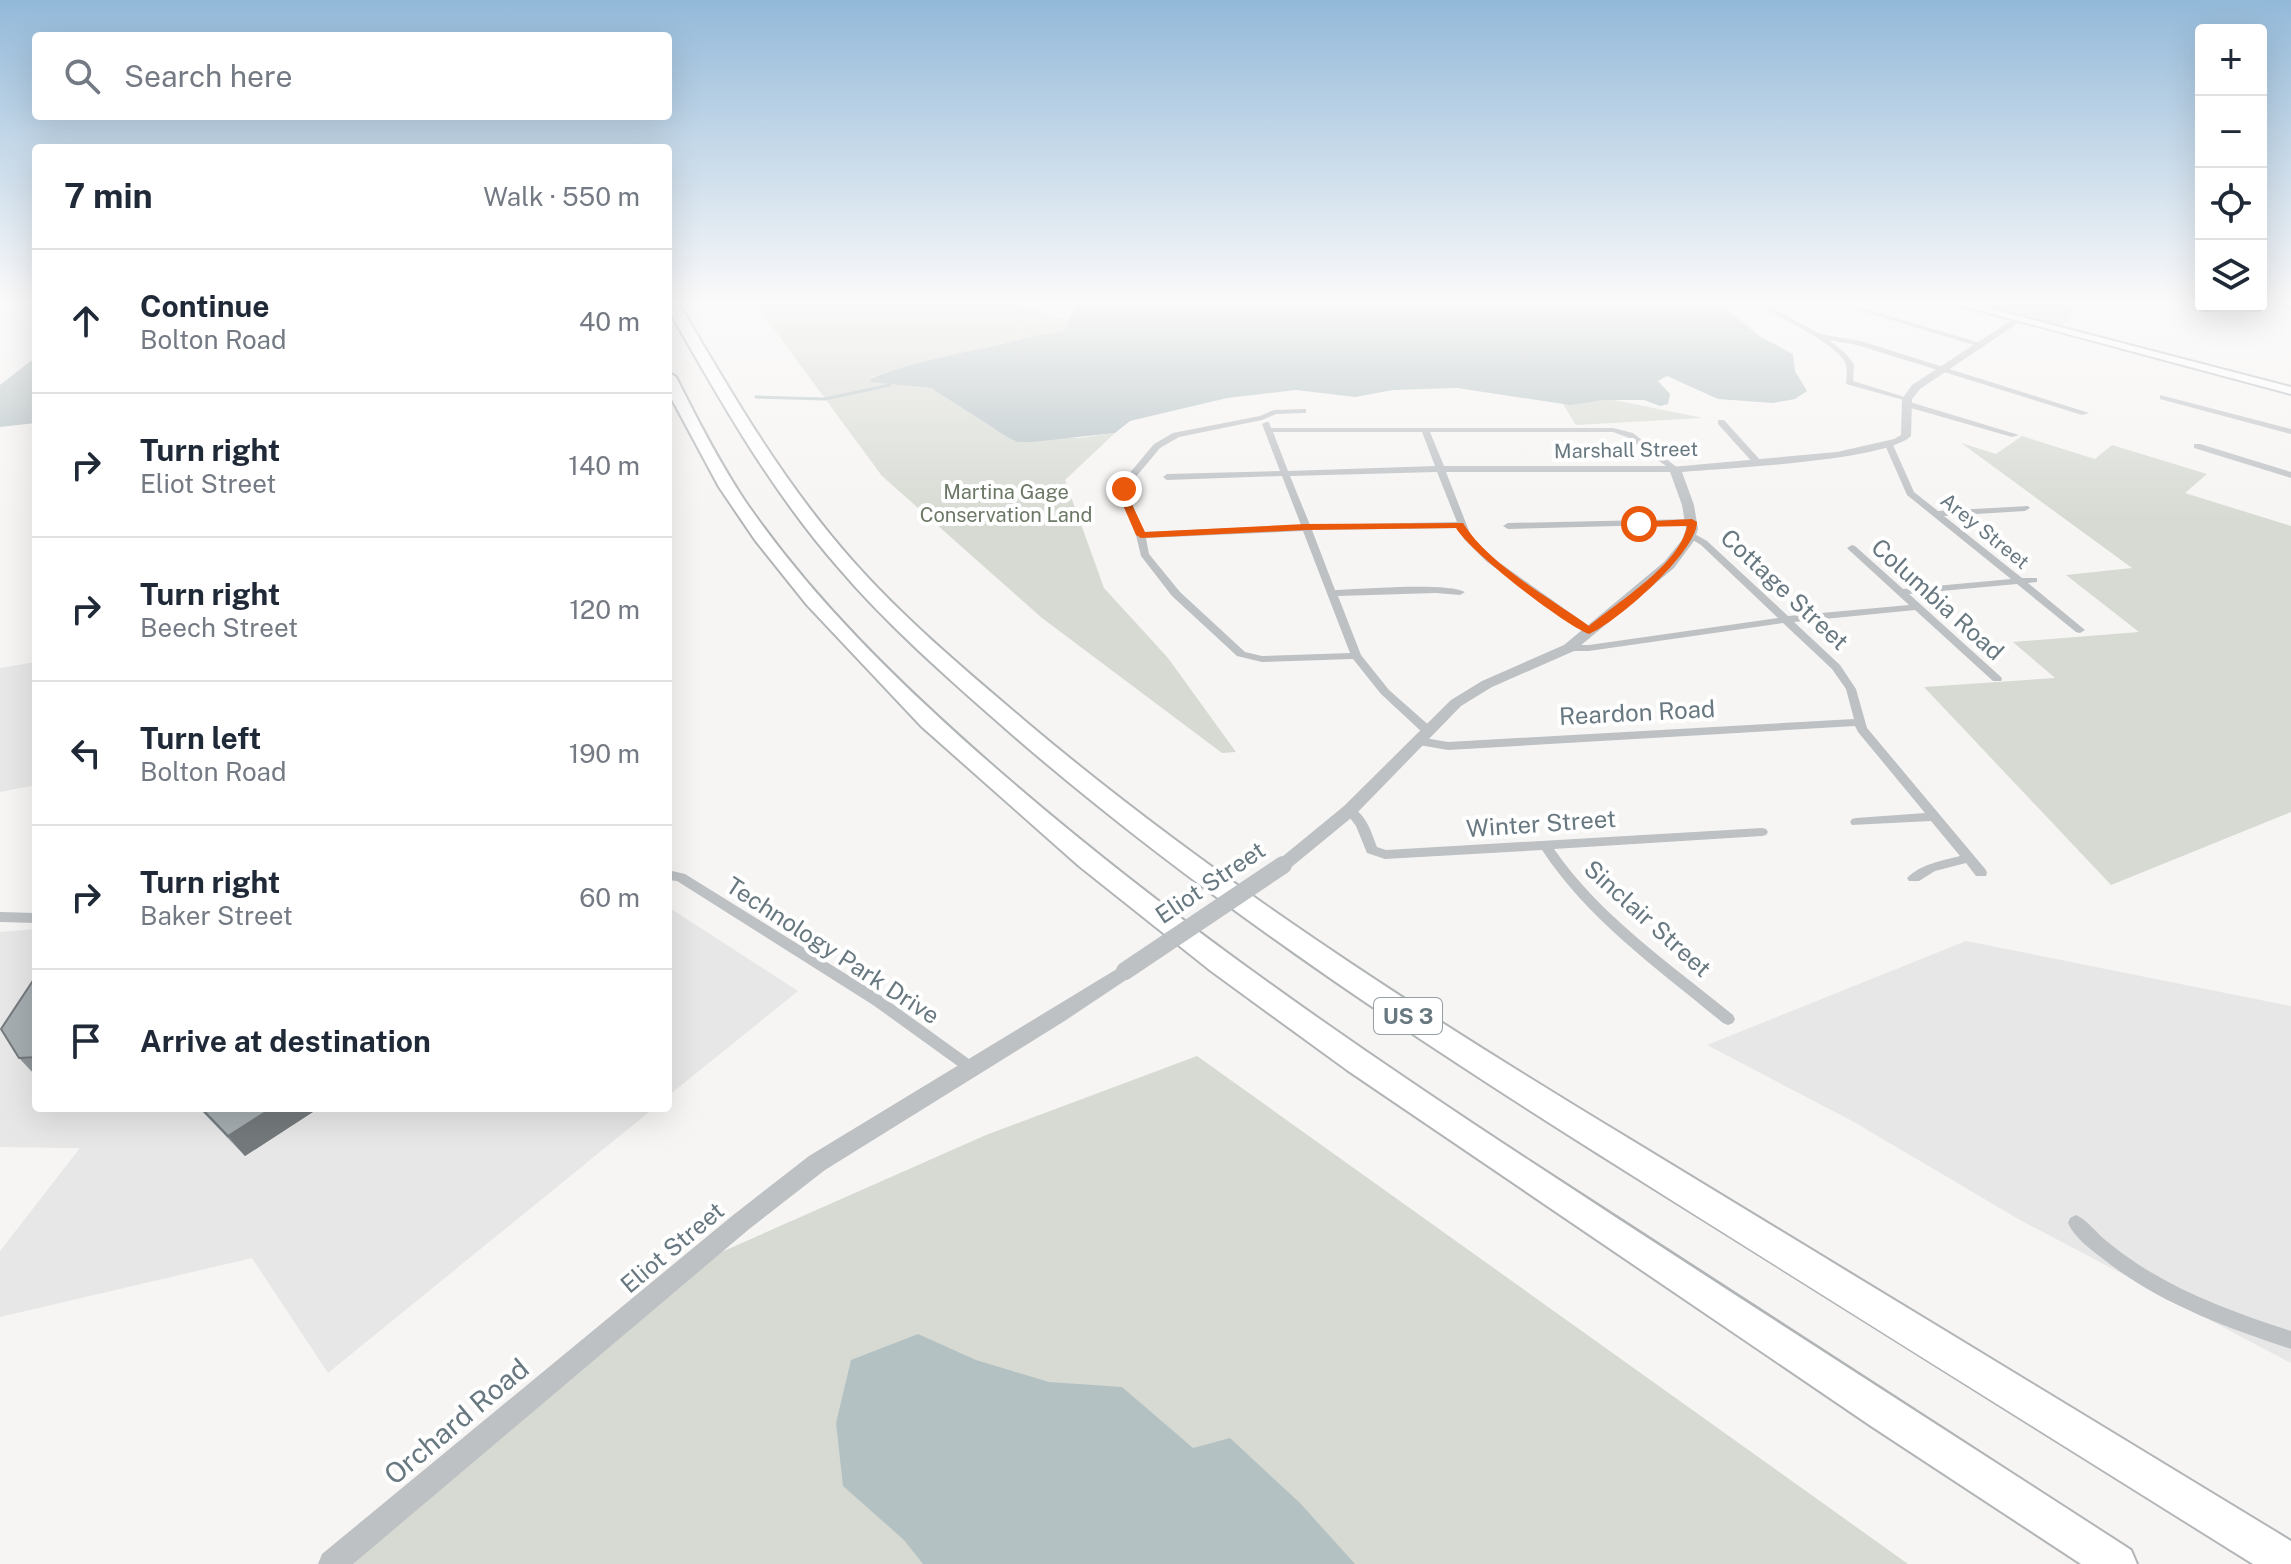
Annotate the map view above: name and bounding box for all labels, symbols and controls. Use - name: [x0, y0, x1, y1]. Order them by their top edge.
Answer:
- map controls: [2195, 24, 2267, 312]
- button: +: [2195, 24, 2267, 96]
- search box: [32, 32, 672, 120]
- icon: search: [60, 54, 104, 98]
- text: Search here: [124, 58, 292, 94]
- button: −: [2195, 96, 2267, 168]
- button: locate: [2195, 168, 2267, 240]
- text: 7 min: [64, 176, 153, 216]
- text: Walk · 550 m: [483, 181, 640, 212]
- button: layers: [2195, 240, 2267, 312]
- text: Continue: [140, 288, 270, 324]
- icon: ahead: [64, 299, 108, 343]
- text: 40 m: [579, 306, 640, 337]
- text: Bolton Road: [140, 324, 286, 355]
- text: Turn right: [140, 432, 280, 468]
- street label: Marshall Street: [1554, 437, 1698, 463]
- icon: right: [64, 443, 108, 487]
- text: 140 m: [568, 450, 640, 481]
- text: Eliot Street: [140, 468, 276, 499]
- route end: [1106, 471, 1142, 507]
- park label: Martina Gage Conservation Land: [920, 480, 1092, 527]
- street label: Arey Street: [1936, 488, 2034, 574]
- route start: [1621, 506, 1657, 542]
- street label: Cottage Street: [1715, 523, 1855, 655]
- street label: Columbia Road: [1866, 532, 2010, 666]
- text: Turn right: [140, 576, 280, 612]
- icon: right: [64, 587, 108, 631]
- text: 120 m: [569, 594, 640, 625]
- text: Beech Street: [140, 612, 298, 643]
- street label: Reardon Road: [1558, 694, 1716, 730]
- text: Turn left: [140, 720, 261, 756]
- icon: left: [64, 731, 108, 775]
- text: 190 m: [569, 738, 640, 769]
- text: Bolton Road: [140, 756, 286, 787]
- street label: Winter Street: [1465, 804, 1617, 842]
- street label: Eliot Street: [1150, 835, 1270, 929]
- street label: Sinclair Street: [1579, 854, 1717, 982]
- text: Turn right: [140, 864, 280, 900]
- street label: Technology Park Drive: [721, 871, 945, 1029]
- icon: right: [64, 875, 108, 919]
- text: 60 m: [579, 882, 640, 913]
- text: Baker Street: [140, 900, 293, 931]
- road number: US 3: [1374, 998, 1442, 1034]
- icon: arrive: [64, 1019, 108, 1063]
- text: Arrive at destination: [140, 1023, 431, 1059]
- street label: Eliot Street: [615, 1196, 729, 1298]
- street label: Orchard Road: [377, 1351, 535, 1491]

